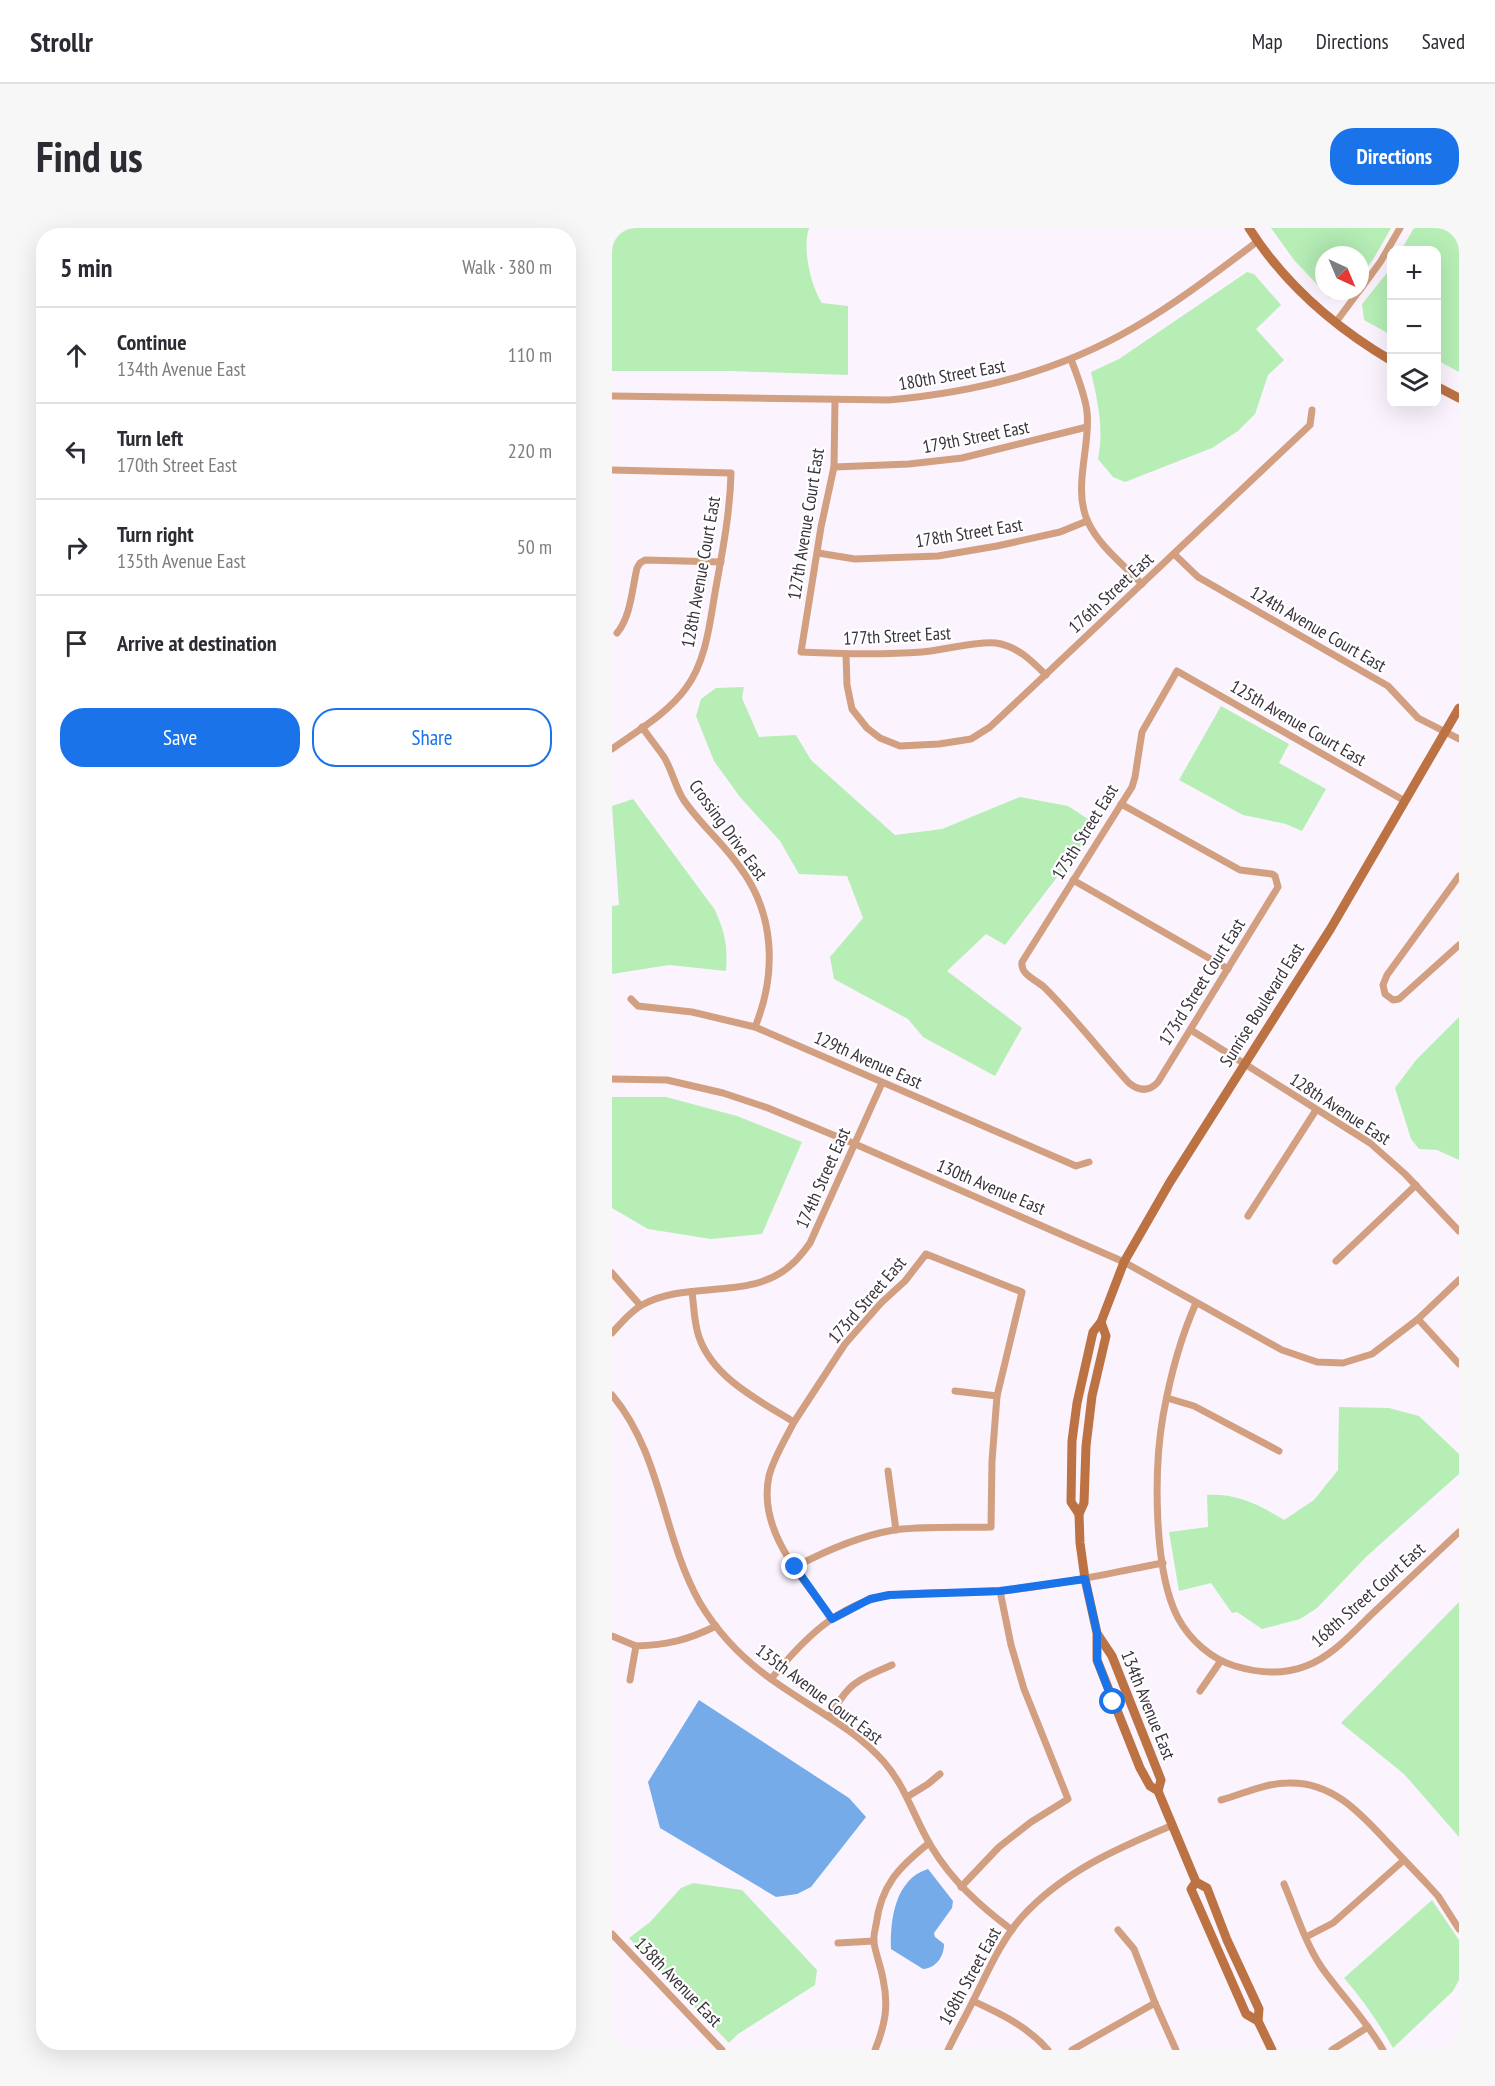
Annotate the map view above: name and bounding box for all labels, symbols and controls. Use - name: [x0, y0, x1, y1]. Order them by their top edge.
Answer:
- text: Strollr: [30, 23, 93, 60]
- text: Map: [1252, 28, 1283, 55]
- text: Directions: [1316, 28, 1389, 55]
- text: Saved: [1422, 28, 1465, 55]
- button: Directions: [1330, 128, 1459, 185]
- text: Find us: [36, 129, 143, 184]
- north arrow: [1315, 246, 1369, 300]
- map controls: [1387, 246, 1441, 408]
- button: +: [1387, 246, 1441, 300]
- text: 5 min: [60, 251, 113, 284]
- text: Walk · 380 m: [462, 254, 552, 280]
- button: −: [1387, 300, 1441, 354]
- text: Continue: [117, 328, 187, 356]
- icon: ahead: [60, 339, 93, 372]
- text: 110 m: [508, 342, 552, 368]
- street label: 180th Street East: [897, 354, 1007, 395]
- button: layers: [1387, 354, 1441, 408]
- text: 134th Avenue East: [117, 356, 246, 382]
- street label: 179th Street East: [921, 415, 1031, 458]
- text: Turn left: [117, 424, 183, 452]
- icon: left: [60, 435, 93, 468]
- text: 220 m: [508, 438, 552, 464]
- street label: 127th Avenue Court East: [782, 446, 829, 601]
- text: 170th Street East: [117, 452, 237, 478]
- street label: 128th Avenue Court East: [676, 494, 725, 649]
- street label: 178th Street East: [914, 513, 1024, 552]
- text: Turn right: [117, 520, 194, 548]
- icon: right: [60, 531, 93, 564]
- text: 50 m: [517, 534, 552, 560]
- street label: 176th Street East: [1063, 547, 1158, 638]
- text: 135th Avenue East: [117, 548, 246, 574]
- street label: 124th Avenue Court East: [1246, 580, 1390, 677]
- street label: 177th Street East: [843, 621, 951, 650]
- icon: arrive: [60, 627, 93, 660]
- text: Arrive at destination: [117, 629, 277, 657]
- street label: 125th Avenue Court East: [1226, 674, 1370, 771]
- button: Save: [60, 708, 300, 767]
- button: Share: [312, 708, 552, 767]
- street label: Crossing Drive East: [684, 775, 773, 885]
- street label: 175th Street East: [1046, 780, 1123, 884]
- street label: 173rd Street Court East: [1153, 914, 1250, 1049]
- street label: Sunrise Boulevard East: [1214, 939, 1309, 1071]
- street label: 129th Avenue East: [811, 1025, 926, 1094]
- street label: 128th Avenue East: [1285, 1067, 1395, 1150]
- street label: 174th Street East: [790, 1124, 855, 1232]
- street label: 130th Avenue East: [933, 1153, 1049, 1220]
- street label: 173rd Street East: [823, 1251, 911, 1348]
- street label: 168th Street Court East: [1306, 1537, 1429, 1652]
- route end: [781, 1553, 807, 1579]
- street label: 135th Avenue Court East: [751, 1638, 887, 1749]
- street label: 134th Avenue East: [1116, 1647, 1181, 1763]
- route start: [1099, 1688, 1125, 1714]
- street label: 168th Street East: [933, 1923, 1006, 2029]
- street label: 138th Avenue East: [630, 1932, 727, 2031]

